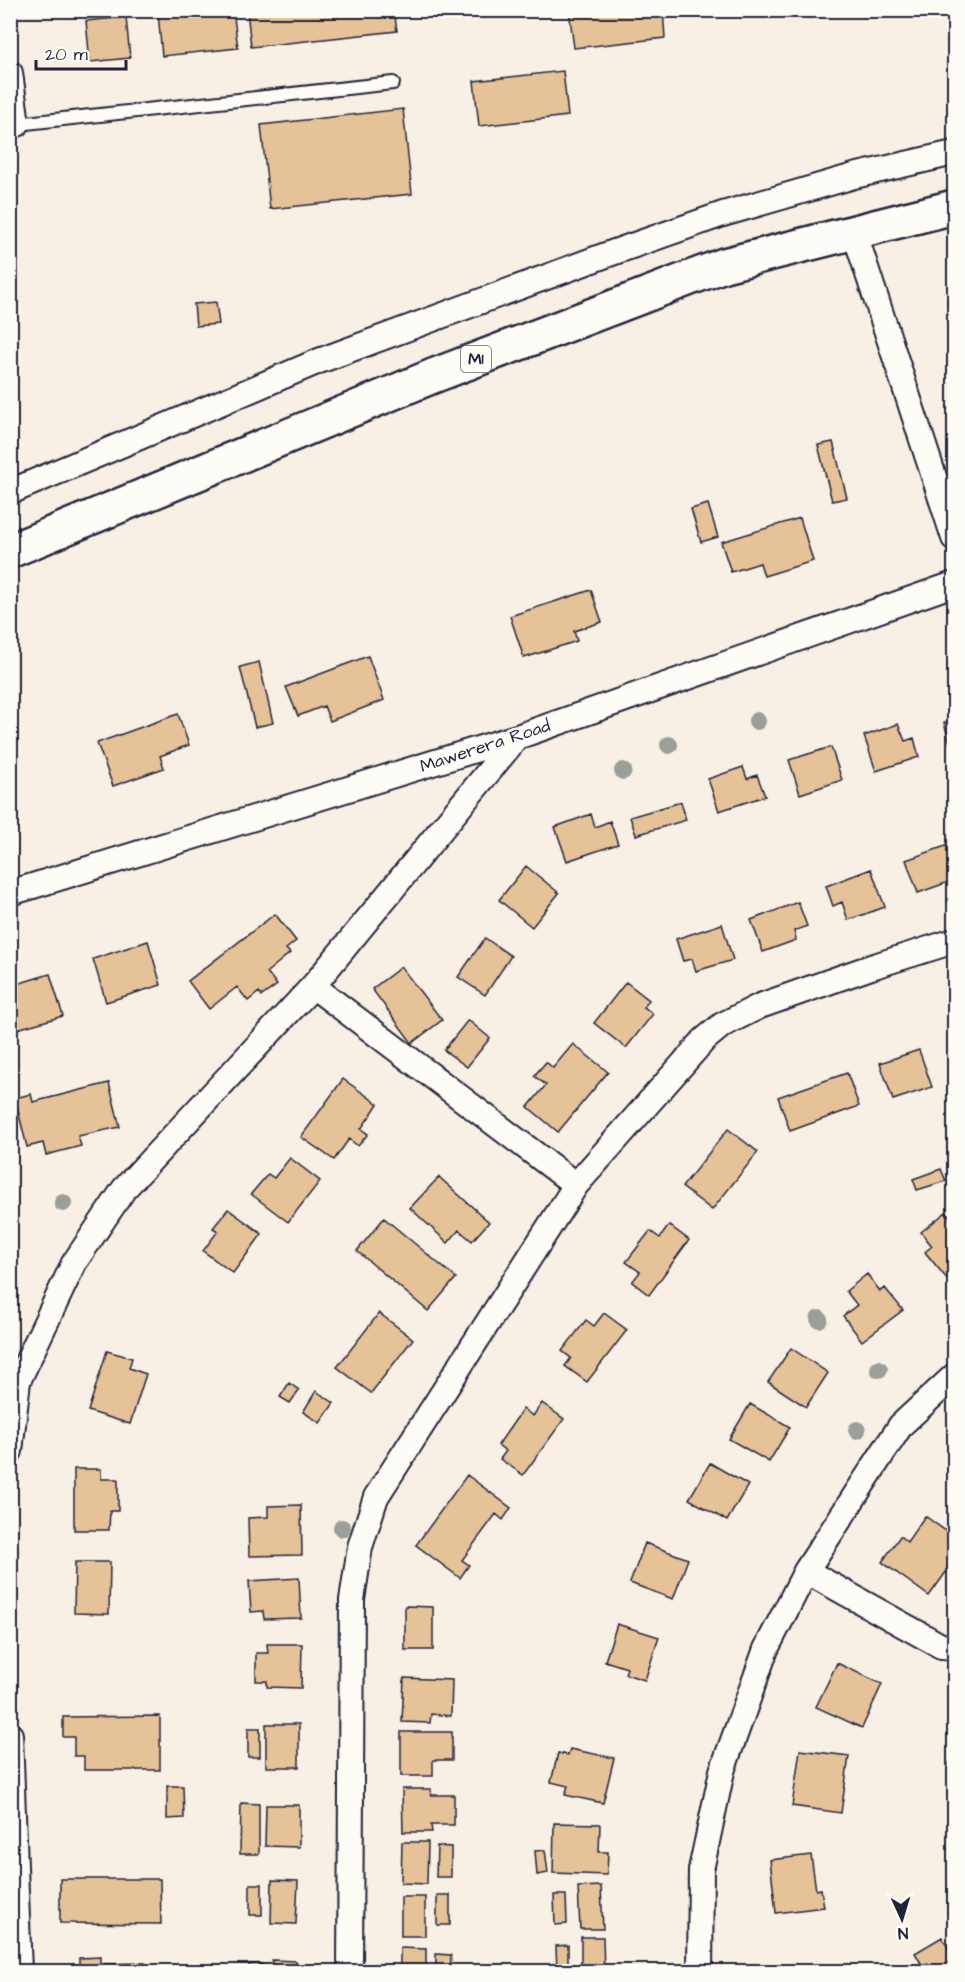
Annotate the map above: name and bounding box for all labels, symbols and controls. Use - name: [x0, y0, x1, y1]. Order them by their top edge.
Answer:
- scale bar: [36, 33, 126, 71]
- text: 20 m: [45, 42, 88, 67]
- road number: M1: [461, 346, 491, 372]
- street label: Mawerera Road: [417, 713, 553, 779]
- north arrow: [872, 1889, 932, 1949]
- text: N: [897, 1922, 909, 1944]

